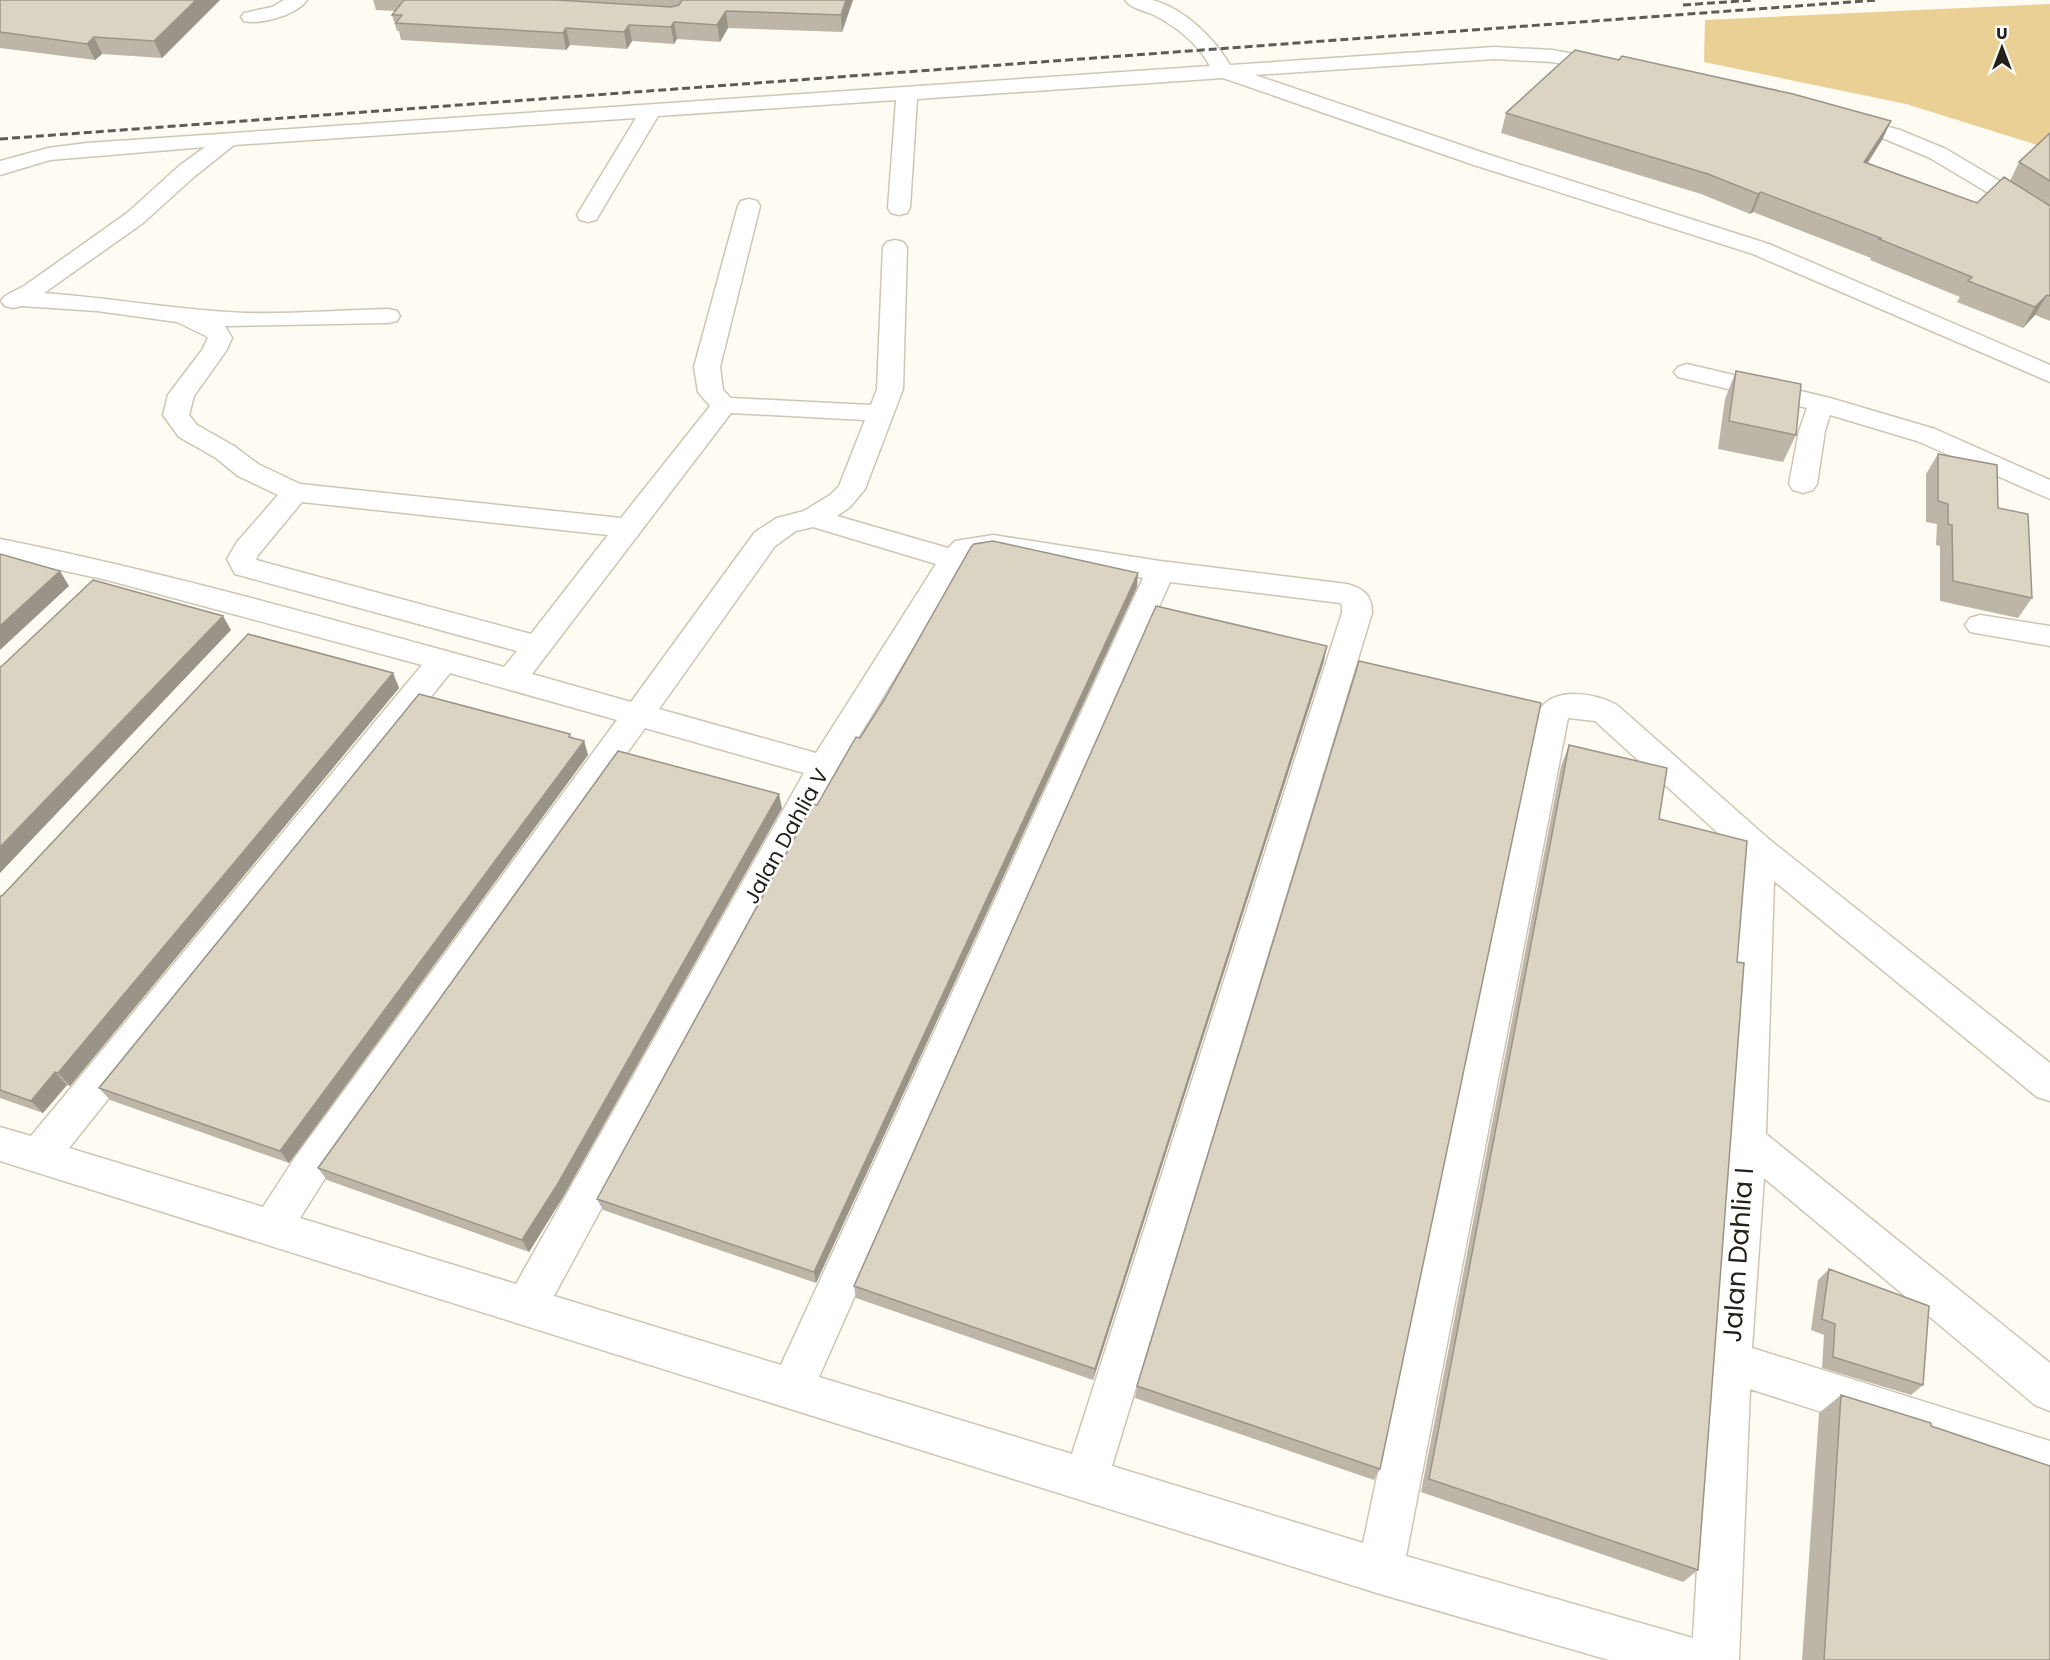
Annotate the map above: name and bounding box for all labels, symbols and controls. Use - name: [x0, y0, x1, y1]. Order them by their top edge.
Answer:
- north arrow: [1972, 18, 2032, 78]
- text: U: [1996, 22, 2008, 45]
- street label: Jalan Dahlia V: [737, 763, 835, 909]
- street label: Jalan Dahlia I: [1714, 1166, 1762, 1344]

